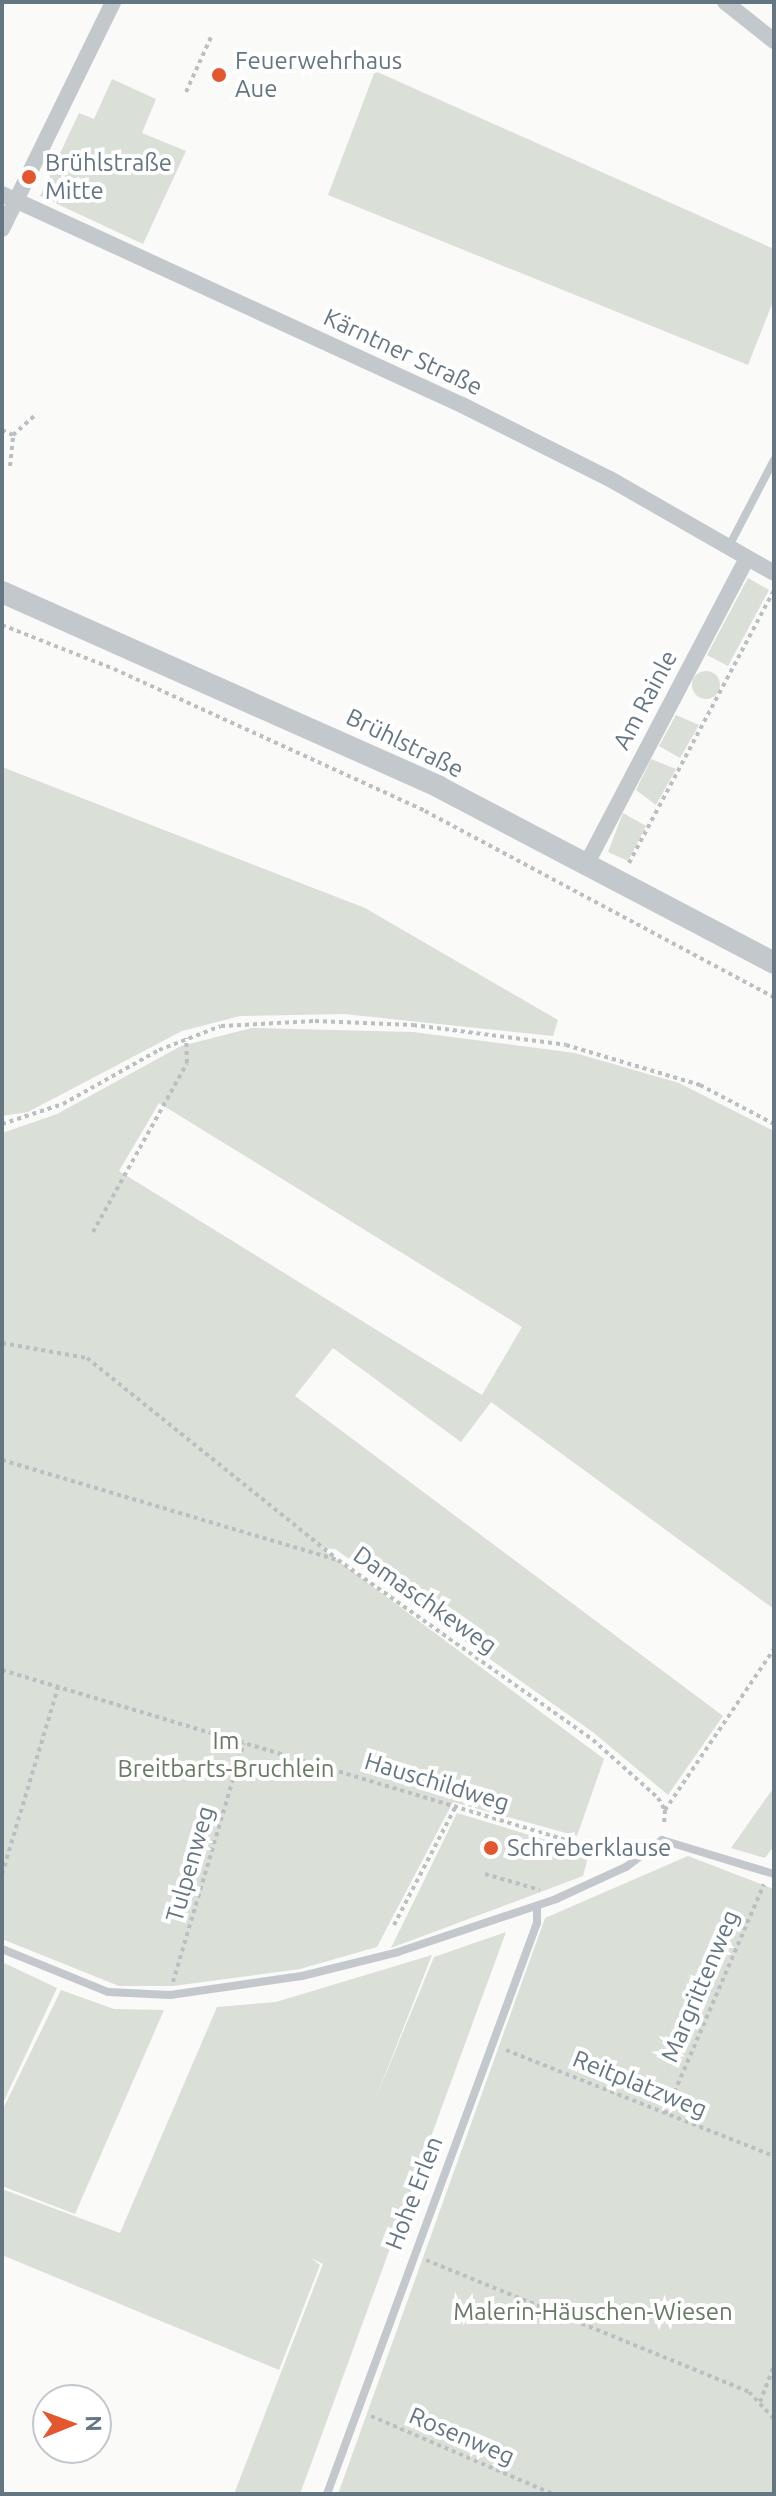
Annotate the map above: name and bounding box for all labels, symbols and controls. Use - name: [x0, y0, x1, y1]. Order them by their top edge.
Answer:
- place label: Feuerwehrhaus Aue: [235, 47, 402, 103]
- marker: Feuerwehrhaus Aue: [210, 66, 228, 84]
- place label: Brühlstraße Mitte: [45, 149, 172, 205]
- marker: Brühlstraße Mitte: [20, 168, 38, 186]
- street label: Kärntner Straße: [319, 303, 487, 401]
- street label: Am Rainle: [607, 646, 683, 754]
- street label: Brühlstraße: [342, 702, 468, 784]
- street label: Damaschkeweg: [348, 1540, 502, 1660]
- park label: Im Breitbarts-Bruchlein: [117, 1727, 335, 1783]
- street label: Hauschildweg: [361, 1746, 513, 1818]
- street label: Tulpenweg: [160, 1803, 220, 1925]
- place label: Schreberklause: [507, 1834, 671, 1862]
- marker: Schreberklause: [482, 1839, 500, 1857]
- street label: Margrittenweg: [655, 1906, 745, 2066]
- street label: Reitplatzweg: [569, 2044, 711, 2124]
- street label: Hohe Erlen: [379, 2132, 449, 2254]
- park label: Malerin-Häuschen-Wiesen: [453, 2298, 733, 2326]
- north arrow: [32, 2384, 112, 2464]
- street label: Rosenweg: [405, 2401, 519, 2471]
- text: N: [82, 2415, 107, 2432]

